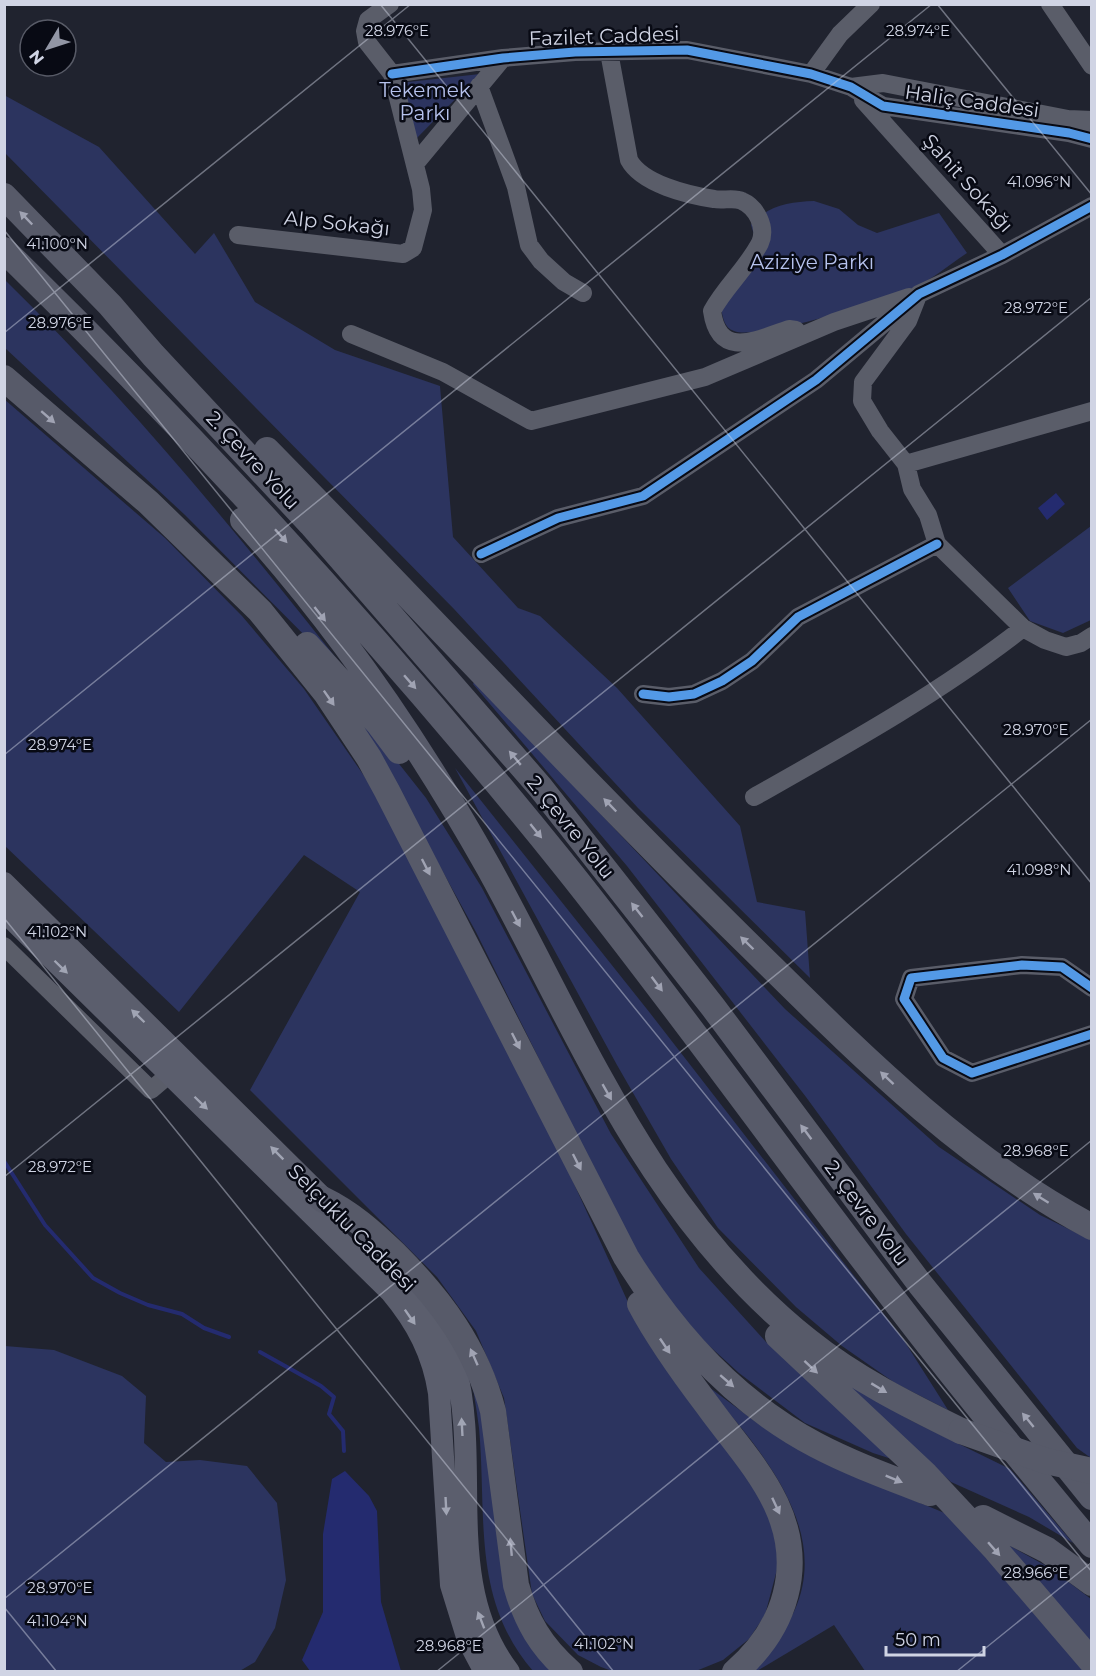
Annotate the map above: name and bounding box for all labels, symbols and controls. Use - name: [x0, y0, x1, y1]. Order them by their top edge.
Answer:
- north arrow: [18, 18, 78, 78]
- text: 28.976°E: [365, 21, 429, 40]
- street label: Fazilet Caddesi: [528, 21, 680, 51]
- text: 28.974°E: [886, 21, 950, 40]
- text: N: [25, 46, 48, 68]
- park label: Tekemek Parkı: [379, 78, 471, 125]
- street label: Haliç Caddesi: [903, 80, 1041, 122]
- street label: Şahit Sokağı: [918, 129, 1018, 237]
- text: 41.096°N: [1007, 172, 1071, 191]
- street label: Alp Sokağı: [283, 206, 391, 240]
- one-way arrow: [19, 210, 33, 225]
- text: 41.100°N: [26, 234, 88, 253]
- park label: Aziziye Parkı: [750, 250, 874, 274]
- text: 28.972°E: [1004, 298, 1068, 317]
- text: 28.976°E: [28, 313, 92, 332]
- street label: 2. Çevre Yolu: [201, 406, 305, 514]
- one-way arrow: [40, 410, 55, 423]
- one-way arrow: [274, 528, 287, 543]
- one-way arrow: [313, 606, 326, 622]
- one-way arrow: [403, 674, 416, 689]
- one-way arrow: [323, 690, 335, 706]
- text: 28.970°E: [1003, 720, 1069, 739]
- text: 28.974°E: [28, 735, 92, 754]
- one-way arrow: [509, 751, 522, 766]
- street label: 2. Çevre Yolu: [522, 771, 620, 883]
- one-way arrow: [603, 798, 617, 812]
- one-way arrow: [529, 823, 542, 838]
- one-way arrow: [422, 859, 431, 876]
- text: 41.098°N: [1006, 860, 1072, 879]
- one-way arrow: [631, 903, 643, 918]
- one-way arrow: [511, 911, 520, 928]
- text: 41.102°N: [27, 922, 87, 941]
- one-way arrow: [740, 936, 755, 950]
- one-way arrow: [53, 960, 67, 974]
- one-way arrow: [650, 976, 663, 992]
- one-way arrow: [131, 1010, 145, 1024]
- one-way arrow: [511, 1032, 520, 1049]
- one-way arrow: [881, 1072, 895, 1086]
- one-way arrow: [602, 1083, 612, 1100]
- one-way arrow: [193, 1096, 208, 1110]
- one-way arrow: [800, 1124, 813, 1140]
- text: 28.968°E: [1003, 1141, 1069, 1160]
- one-way arrow: [270, 1147, 284, 1161]
- one-way arrow: [572, 1154, 582, 1171]
- street label: 2. Çevre Yolu: [820, 1156, 914, 1270]
- text: 28.972°E: [28, 1157, 92, 1176]
- street label: Selçuklu Caddesi: [283, 1159, 421, 1297]
- one-way arrow: [1033, 1193, 1049, 1204]
- one-way arrow: [404, 1309, 415, 1325]
- one-way arrow: [659, 1338, 670, 1354]
- one-way arrow: [470, 1348, 479, 1365]
- one-way arrow: [804, 1360, 819, 1374]
- one-way arrow: [719, 1374, 734, 1387]
- one-way arrow: [871, 1383, 887, 1394]
- one-way arrow: [1022, 1412, 1034, 1427]
- one-way arrow: [458, 1417, 467, 1436]
- one-way arrow: [885, 1475, 903, 1484]
- one-way arrow: [442, 1496, 451, 1515]
- one-way arrow: [771, 1498, 781, 1516]
- one-way arrow: [506, 1538, 516, 1557]
- one-way arrow: [988, 1541, 1001, 1557]
- text: 28.966°E: [1004, 1563, 1068, 1582]
- text: 28.970°E: [27, 1578, 93, 1597]
- text: 41.104°N: [26, 1611, 88, 1630]
- one-way arrow: [476, 1611, 486, 1629]
- scale bar: [886, 1619, 984, 1657]
- text: 50 m: [895, 1629, 941, 1651]
- text: 41.102°N: [574, 1634, 634, 1653]
- text: 28.968°E: [416, 1636, 482, 1655]

